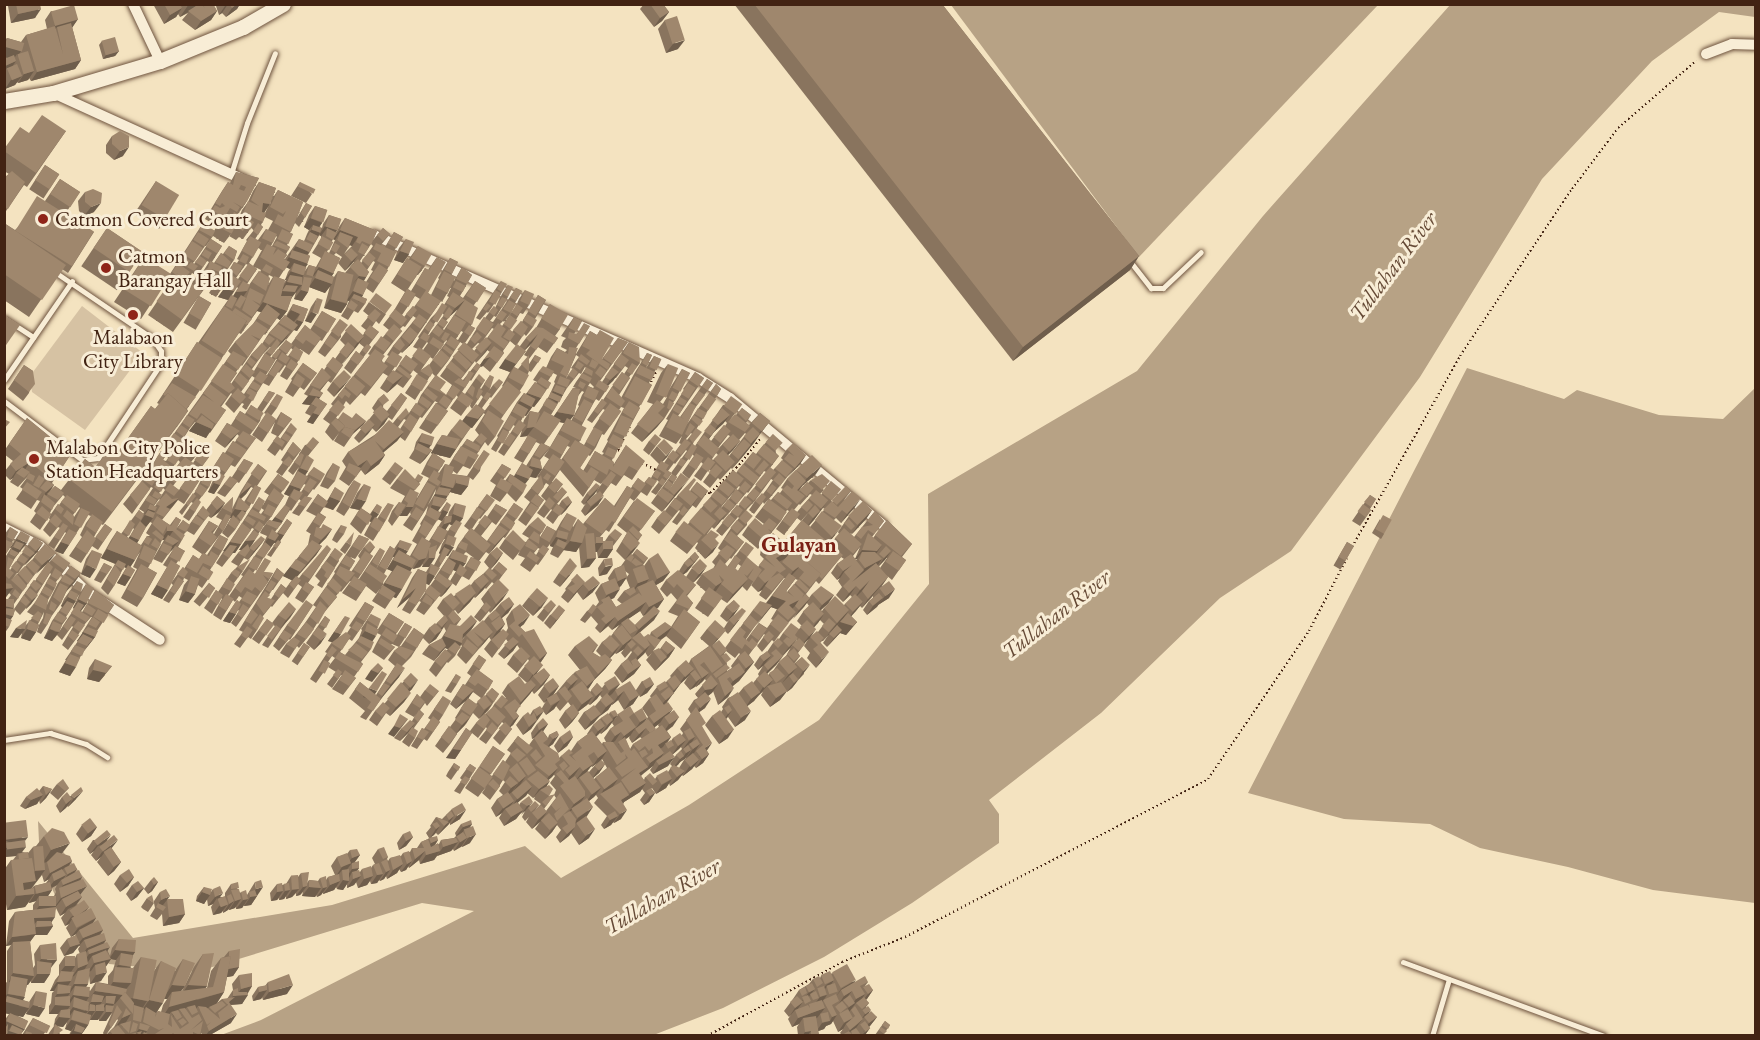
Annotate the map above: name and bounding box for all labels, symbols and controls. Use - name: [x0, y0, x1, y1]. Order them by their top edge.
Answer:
- place label: Catmon Covered Court: [55, 206, 249, 232]
- water label: Tullahan River: [1344, 206, 1442, 326]
- marker: Catmon Covered Court: [36, 212, 50, 226]
- place label: Catmon Barangay Hall: [118, 243, 231, 293]
- marker: Catmon Barangay Hall: [99, 261, 113, 275]
- marker: Malabaon City Library: [126, 308, 140, 322]
- place label: Malabaon City Library: [83, 324, 183, 374]
- place label: Malabon City Police Station Headquarters: [46, 434, 218, 484]
- marker: Malabon City Police Station Headquarters: [27, 452, 41, 466]
- district label: Gulayan: [761, 532, 837, 558]
- water label: Tullahan River: [997, 564, 1115, 664]
- water label: Tullahan River: [599, 852, 725, 940]

